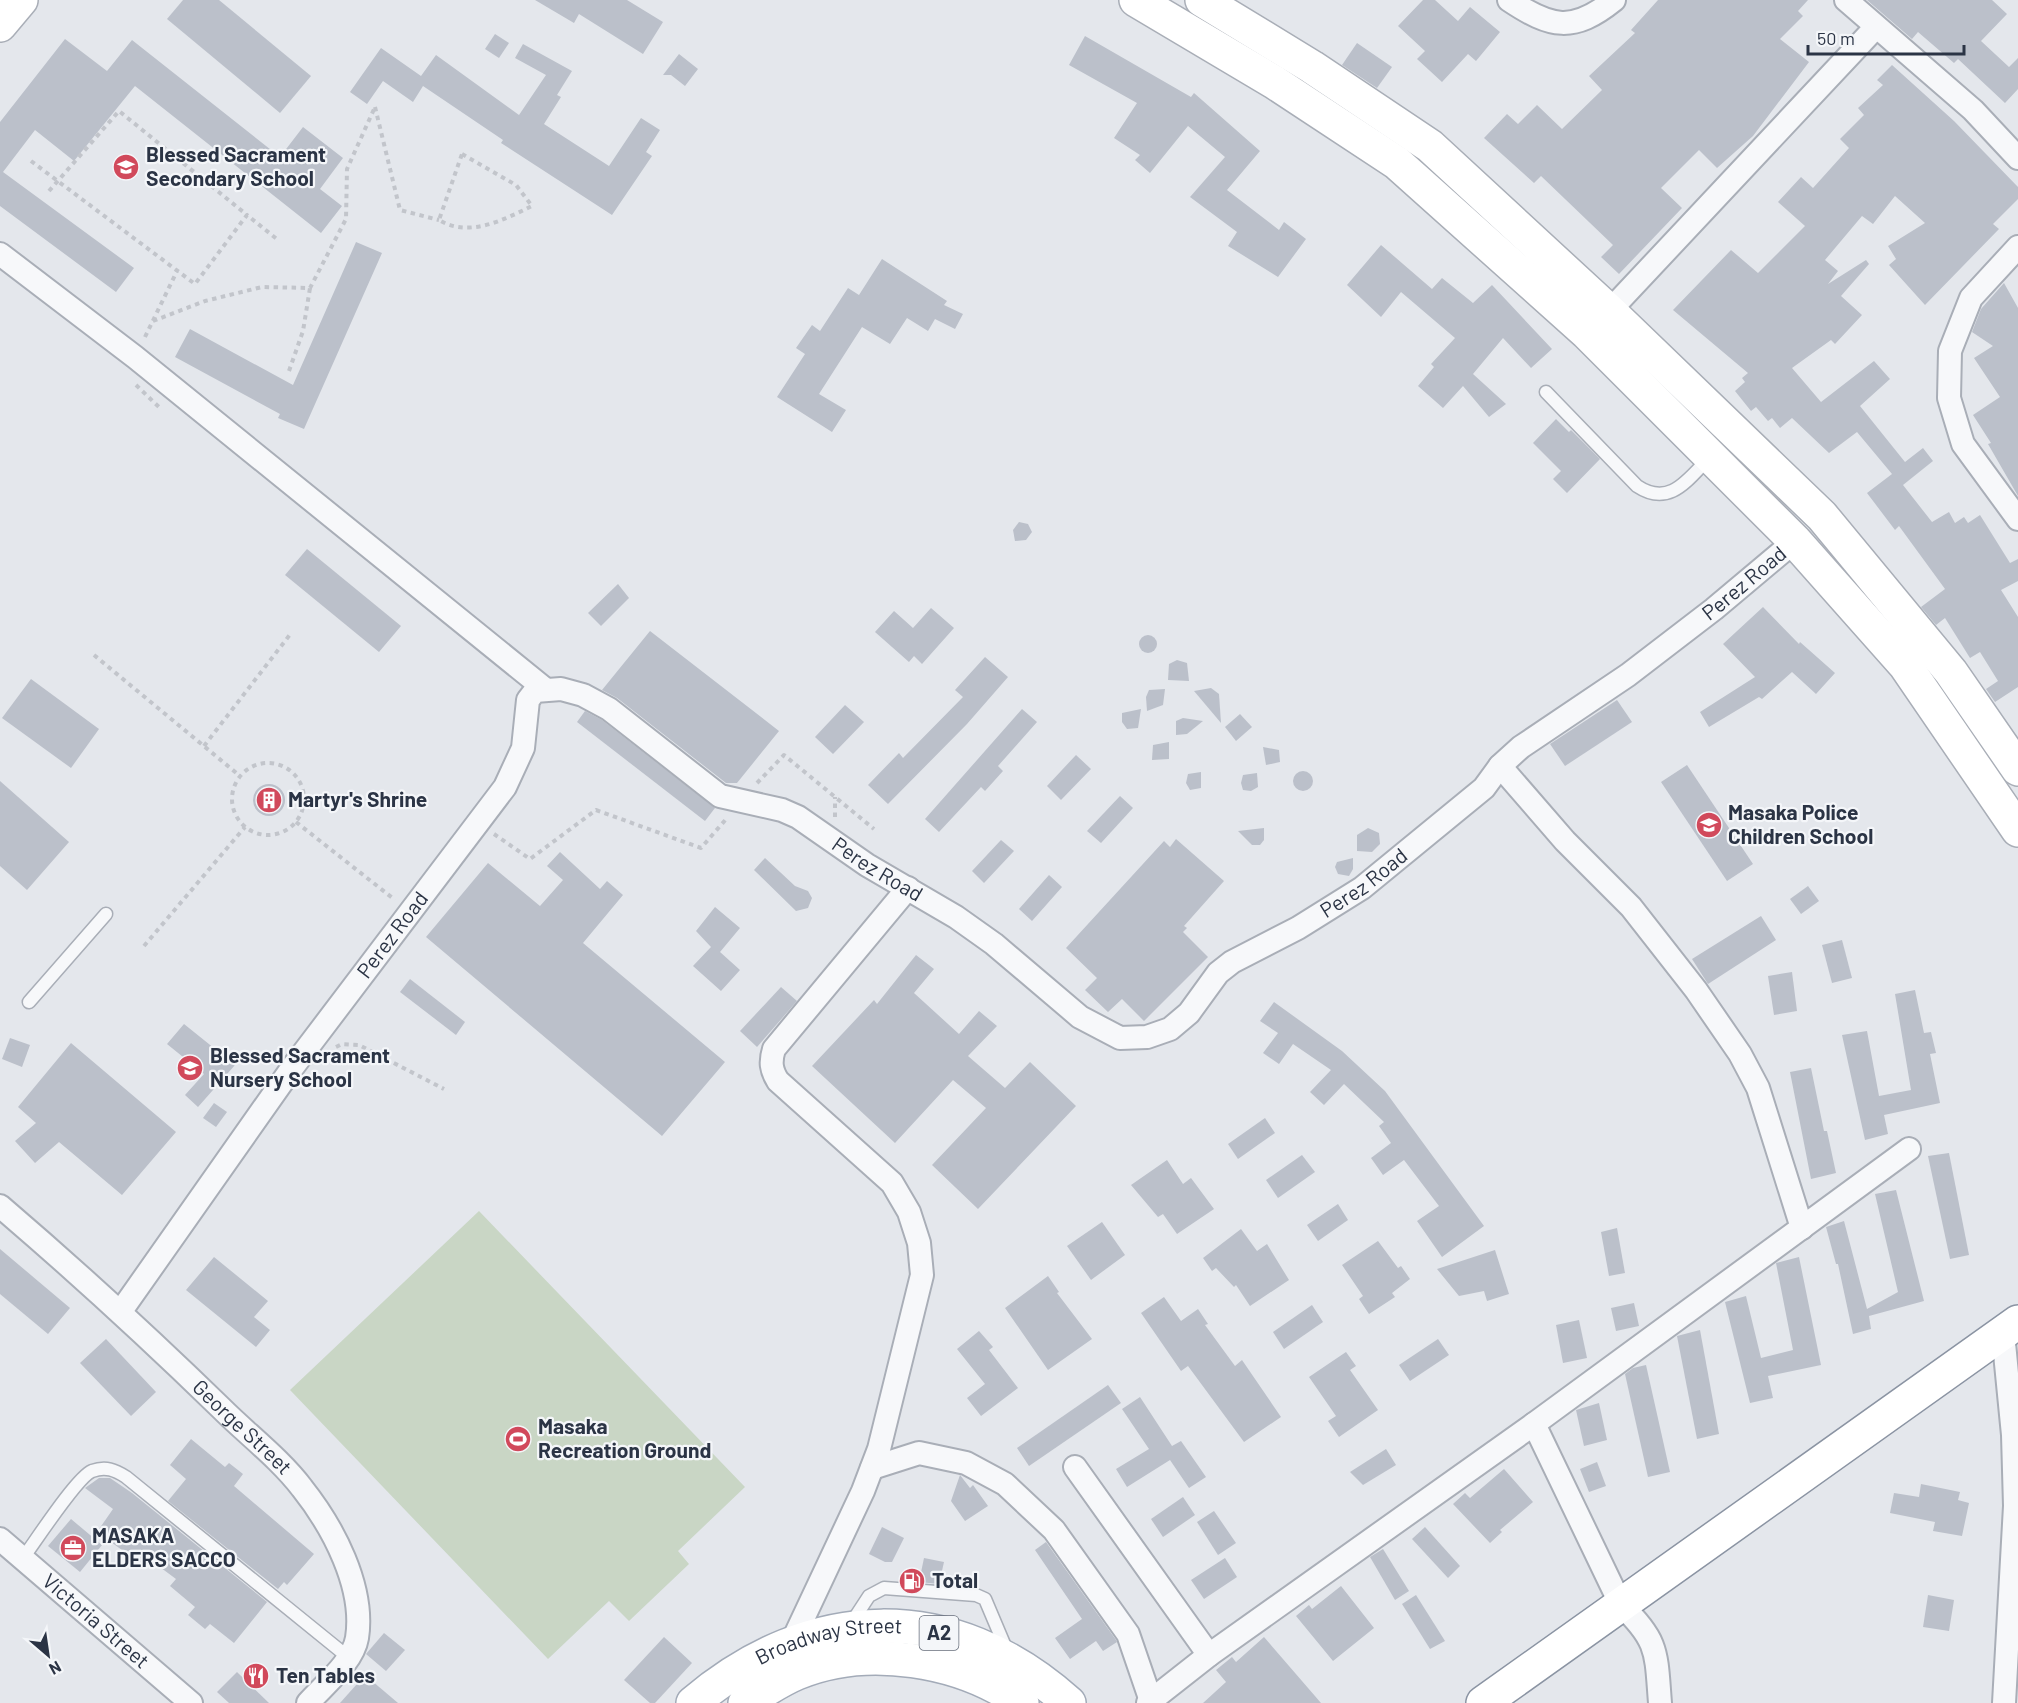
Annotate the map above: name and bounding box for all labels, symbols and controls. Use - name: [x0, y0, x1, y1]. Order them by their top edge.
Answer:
- scale bar: [1808, 18, 1964, 56]
- text: 50 m: [1817, 27, 1855, 49]
- place label: Blessed Sacrament Secondary School: [146, 141, 326, 190]
- school or university icon: Blessed Sacrament Secondary School: [111, 152, 141, 182]
- street label: Perez Road: [1696, 540, 1791, 625]
- building icon: Martyr's Shrine: [254, 785, 284, 815]
- place label: Martyr's Shrine: [288, 786, 427, 811]
- place label: Masaka Police Children School: [1728, 799, 1873, 848]
- school or university icon: Masaka Police Children School: [1694, 810, 1724, 840]
- street label: Perez Road: [828, 831, 928, 906]
- street label: Perez Road: [1315, 842, 1412, 922]
- street label: Perez Road: [351, 886, 432, 982]
- place label: Blessed Sacrament Nursery School: [210, 1042, 390, 1091]
- school or university icon: Blessed Sacrament Nursery School: [175, 1053, 205, 1083]
- street label: George Street: [188, 1374, 298, 1479]
- place label: Masaka Recreation Ground: [538, 1413, 711, 1462]
- sports icon: Masaka Recreation Ground: [503, 1424, 533, 1454]
- place label: MASAKA ELDERS SACCO: [92, 1522, 236, 1571]
- office icon: MASAKA ELDERS SACCO: [58, 1533, 88, 1563]
- fuel station icon: Total: [897, 1566, 927, 1596]
- street label: Victoria Street: [38, 1567, 155, 1673]
- place label: Total: [932, 1567, 978, 1592]
- street label: Broadway Street: [750, 1612, 903, 1669]
- road number: A2: [920, 1616, 958, 1650]
- north arrow: [18, 1625, 78, 1685]
- text: N: [46, 1658, 65, 1679]
- restaurant icon: Ten Tables: [241, 1661, 271, 1691]
- place label: Ten Tables: [276, 1662, 375, 1687]

